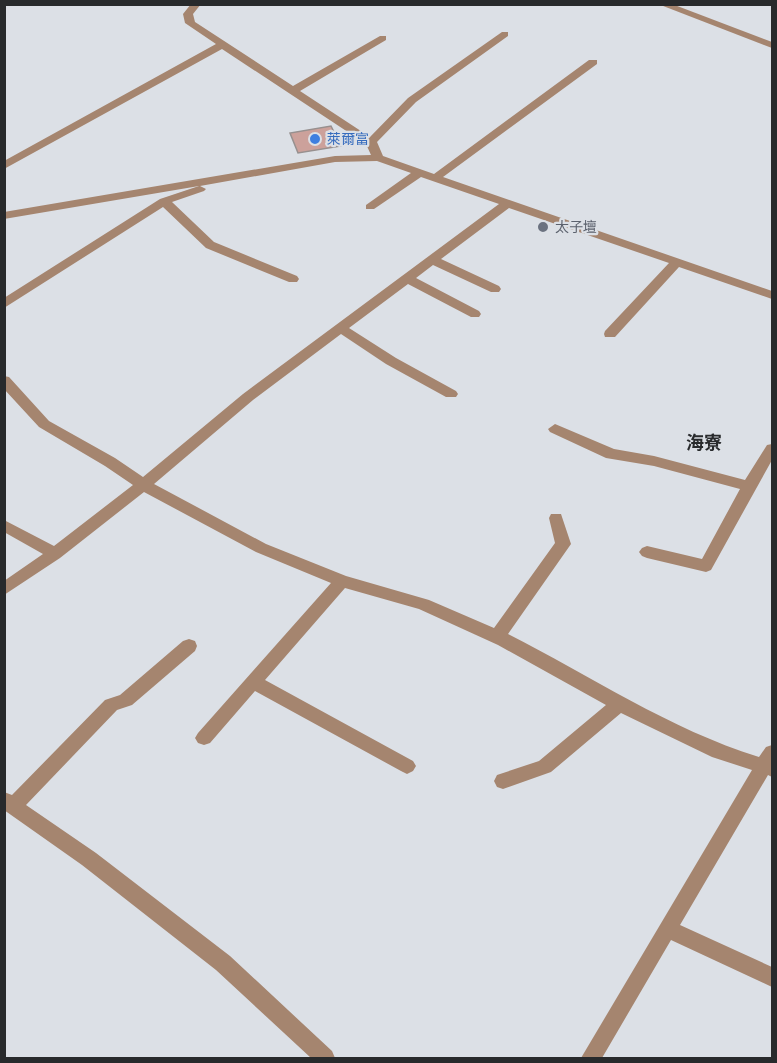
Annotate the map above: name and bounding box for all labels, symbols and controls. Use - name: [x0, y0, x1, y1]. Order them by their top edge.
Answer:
- place label: 萊爾富: [327, 130, 369, 148]
- marker: 萊爾富: [308, 132, 322, 146]
- place label: 太子壇: [555, 218, 597, 236]
- marker: 太子壇: [536, 220, 550, 234]
- district label: 海寮: [686, 432, 722, 454]

